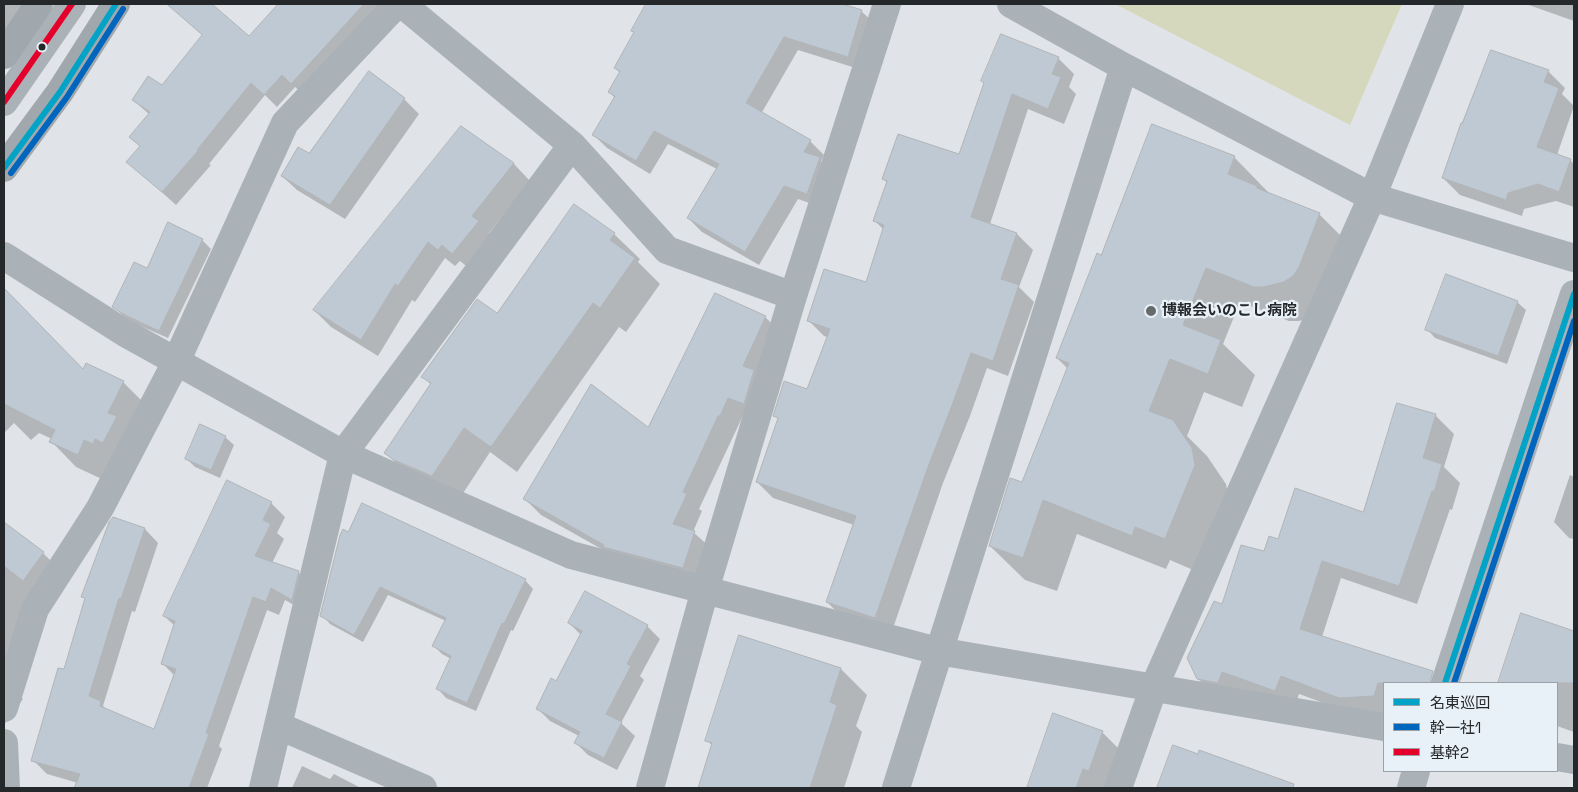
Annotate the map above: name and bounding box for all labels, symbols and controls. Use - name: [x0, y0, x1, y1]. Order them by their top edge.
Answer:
- unlabelled marker: [37, 42, 47, 52]
- place label: 博報会いのこし病院: [1162, 302, 1297, 320]
- marker: 博報会いのこし病院: [1144, 304, 1158, 318]
- legend: [1383, 682, 1558, 772]
- text: 名東巡回: [1430, 693, 1490, 712]
- text: 幹一社1: [1430, 718, 1481, 737]
- text: 基幹2: [1430, 743, 1469, 762]

